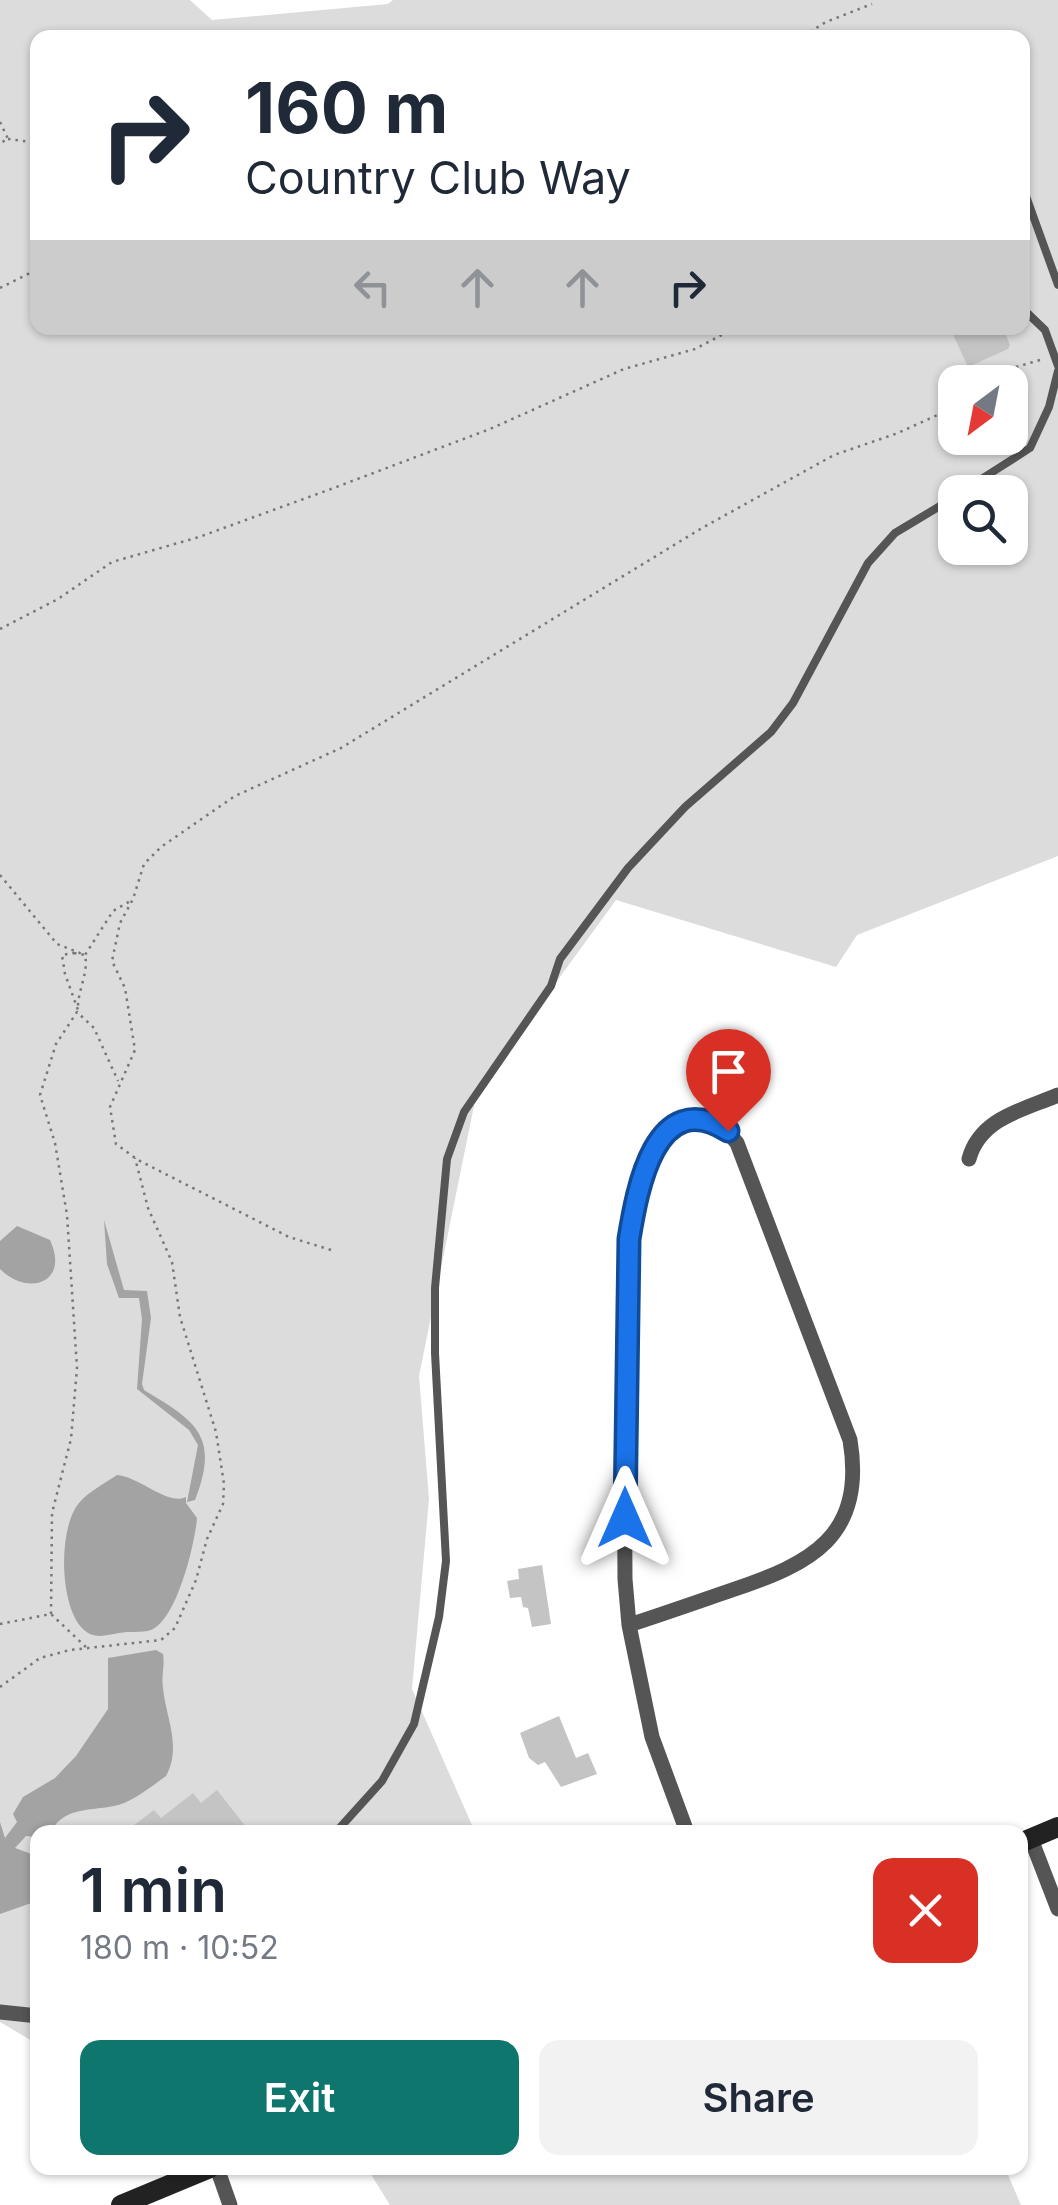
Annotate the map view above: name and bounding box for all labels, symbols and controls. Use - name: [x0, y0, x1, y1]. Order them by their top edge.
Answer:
- text: 160 m: [245, 65, 448, 150]
- icon: right: [80, 70, 210, 200]
- text: Country Club Way: [245, 150, 631, 205]
- icon: left: [345, 260, 400, 315]
- icon: ahead: [450, 260, 505, 315]
- icon: ahead: [555, 260, 610, 315]
- icon: right: [660, 260, 715, 315]
- north arrow: [938, 365, 1028, 455]
- map controls: [938, 365, 1028, 565]
- button: search: [938, 475, 1028, 565]
- pin: [686, 1029, 771, 1132]
- icon: arrive: [701, 1044, 756, 1099]
- position arrow: [573, 1466, 677, 1570]
- text: 1 min: [80, 1854, 227, 1926]
- button: close: [873, 1858, 978, 1963]
- text: 180 m · 10:52: [80, 1928, 279, 1967]
- button: Exit: [80, 2040, 519, 2155]
- button: Share: [539, 2040, 978, 2155]

